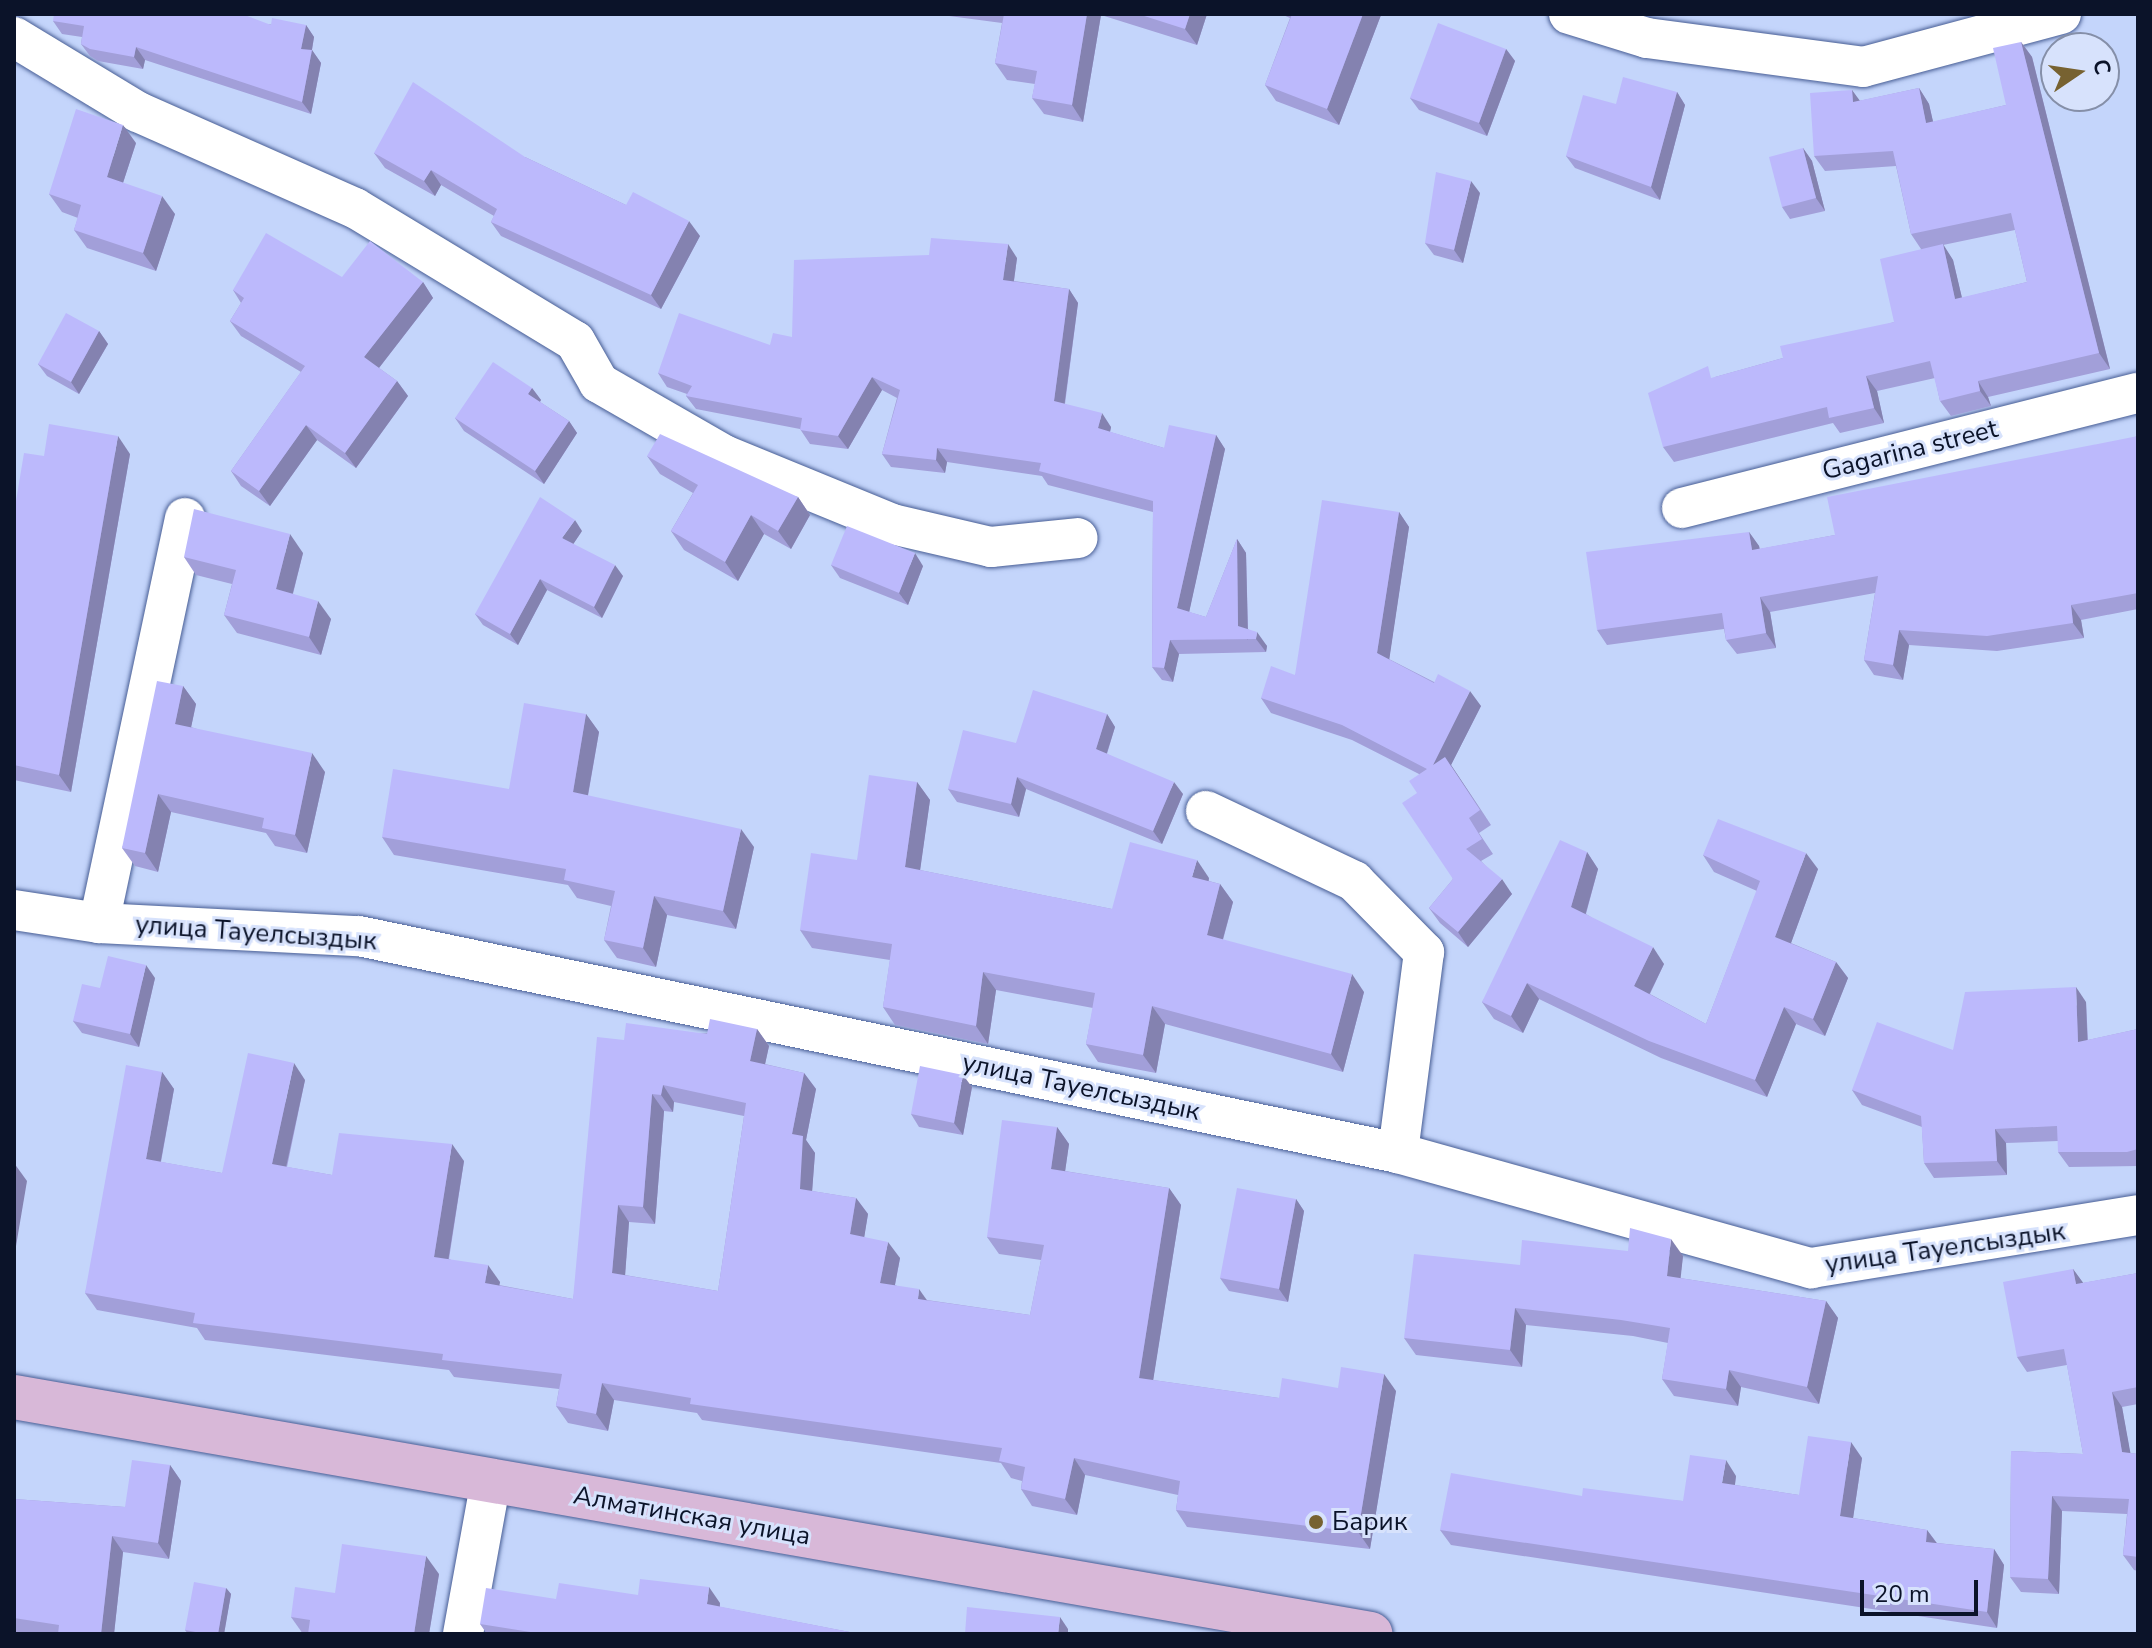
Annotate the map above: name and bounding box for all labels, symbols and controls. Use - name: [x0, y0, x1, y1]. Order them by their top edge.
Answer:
- north arrow: [2040, 32, 2120, 112]
- text: С: [2085, 56, 2118, 78]
- street label: Gagarina street: [1819, 413, 2001, 487]
- street label: улица Тауелсыздык: [134, 909, 378, 957]
- street label: улица Тауелсыздык: [959, 1047, 1203, 1127]
- street label: улица Тауелсыздык: [1823, 1216, 2067, 1280]
- street label: Алматинская улица: [571, 1480, 813, 1552]
- place label: Барик: [1332, 1506, 1407, 1538]
- marker: Барик: [1307, 1513, 1325, 1531]
- scale bar: [1864, 1564, 1982, 1614]
- text: 20 m: [1874, 1578, 1930, 1610]

